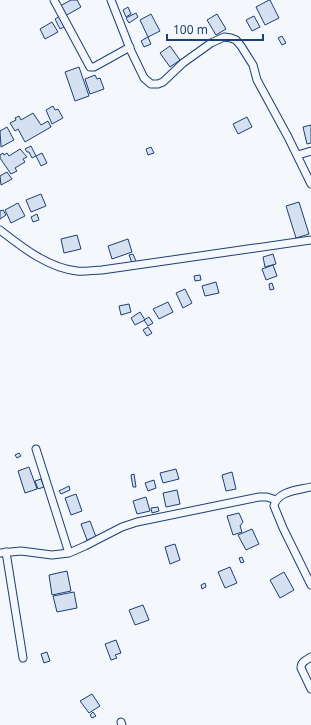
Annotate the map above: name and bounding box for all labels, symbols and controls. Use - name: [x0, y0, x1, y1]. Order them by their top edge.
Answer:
- scale bar: [167, 16, 263, 42]
- text: 100 m: [173, 21, 208, 38]

